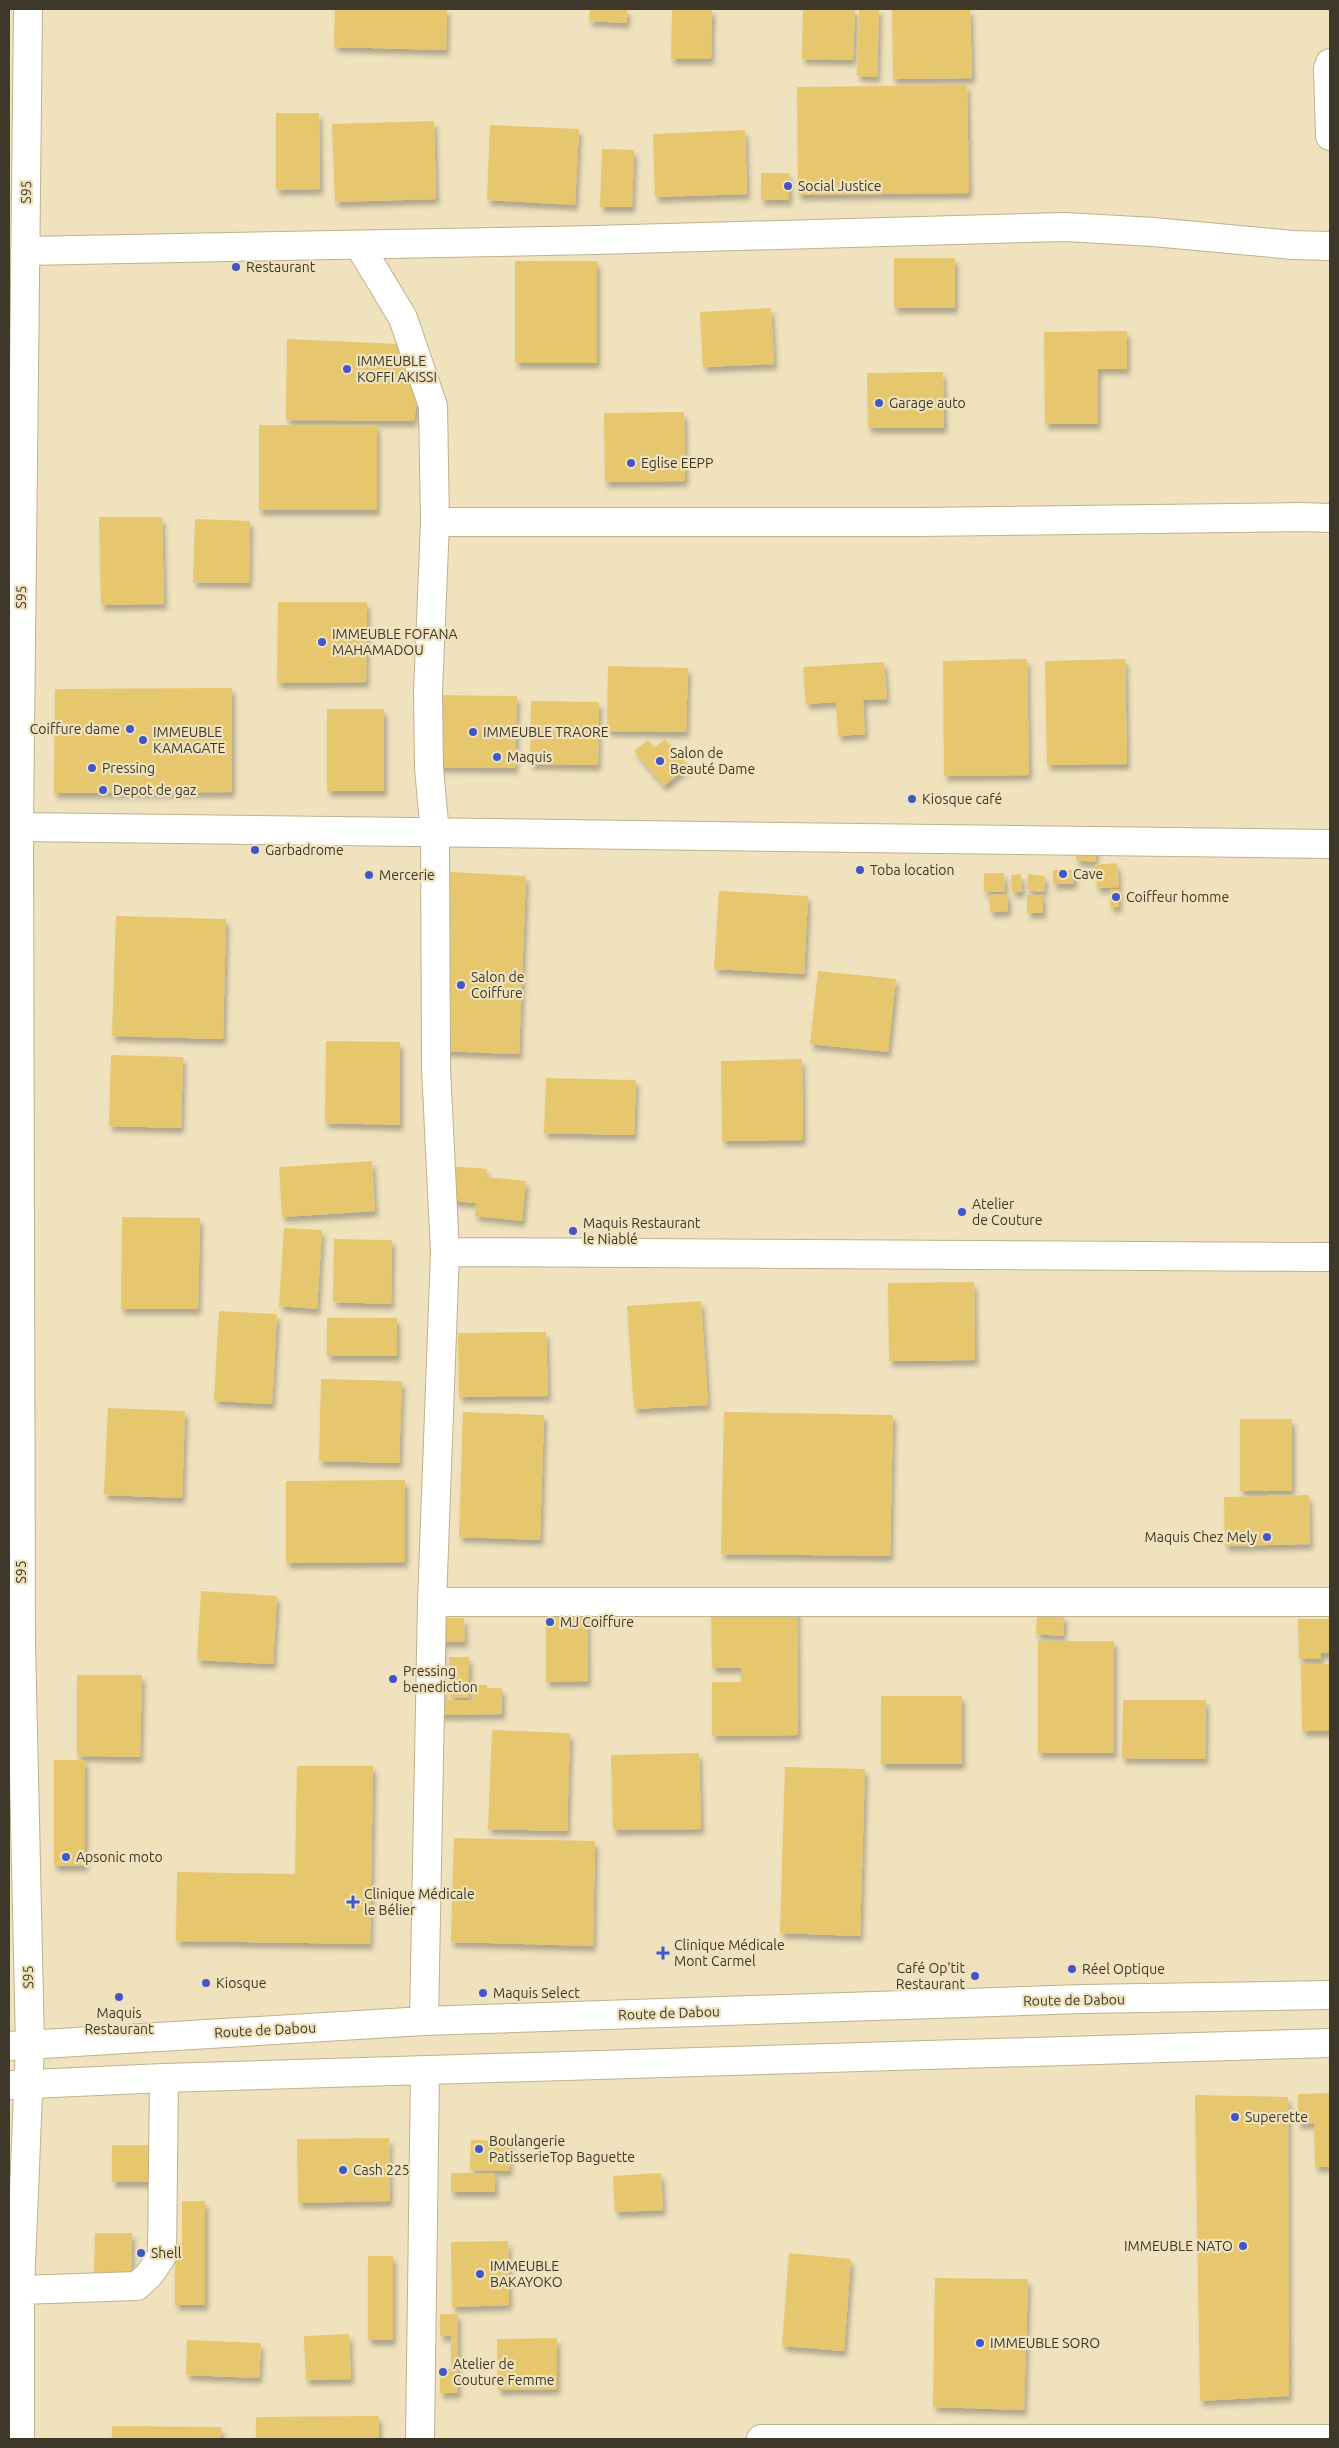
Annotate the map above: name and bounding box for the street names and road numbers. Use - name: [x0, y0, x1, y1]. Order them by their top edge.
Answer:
- street label: S95: [18, 180, 34, 204]
- street label: S95: [13, 585, 29, 609]
- street label: S95: [13, 1560, 29, 1584]
- street label: S95: [20, 1965, 36, 1989]
- street label: Route de Dabou: [1023, 1991, 1125, 2009]
- street label: Route de Dabou: [618, 2003, 720, 2023]
- street label: Route de Dabou: [214, 2019, 316, 2041]

